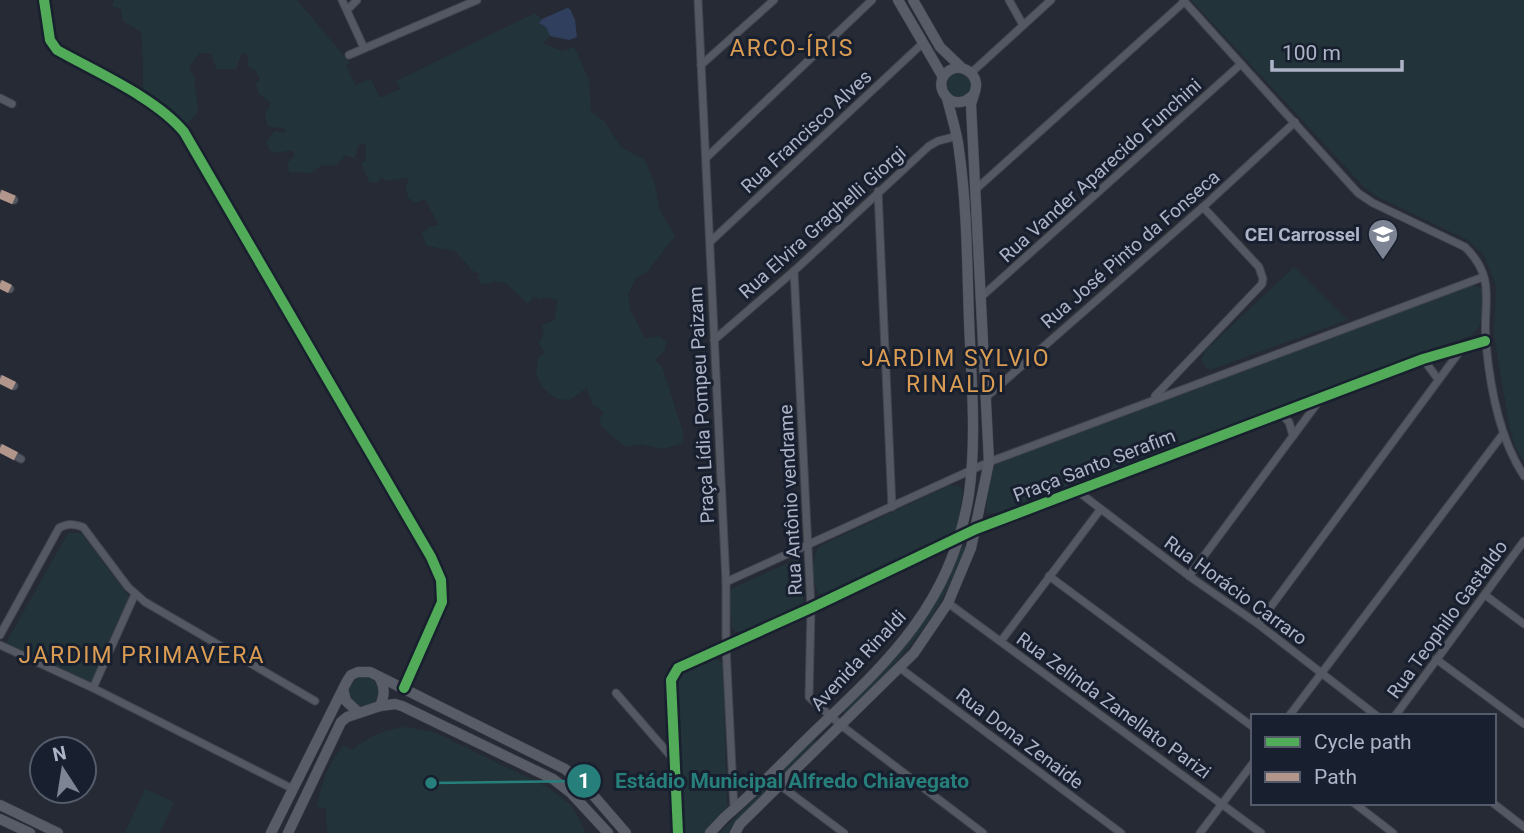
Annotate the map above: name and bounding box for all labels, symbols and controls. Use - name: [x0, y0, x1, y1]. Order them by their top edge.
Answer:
- scale bar: [1272, 28, 1402, 72]
- district label: ARCO-ÍRIS: [730, 34, 854, 62]
- text: 100 m: [1282, 41, 1341, 65]
- street label: Rua Francisco Alves: [736, 65, 876, 198]
- street label: Rua Vander Aparecido Funchini: [995, 74, 1206, 267]
- street label: Rua Elvira Graghelli Giorgi: [734, 141, 911, 303]
- street label: Rua José Pinto da Fonseca: [1036, 165, 1224, 333]
- school or university icon: CEI Carrossel: [1366, 217, 1400, 261]
- place label: CEI Carrossel: [1245, 223, 1360, 246]
- street label: Praça Lídia Pompeu Paizam: [684, 286, 719, 524]
- district label: JARDIM SYLVIO RINALDI: [861, 345, 1051, 398]
- street label: Rua Antônio vendrame: [774, 404, 807, 596]
- street label: Praça Santo Serafim: [1010, 424, 1179, 507]
- street label: Rua Horácio Carraro: [1160, 531, 1312, 650]
- street label: Rua Teophilo Gastaldo: [1382, 536, 1513, 703]
- street label: Avenida Rinaldi: [806, 605, 911, 715]
- street label: Rua Zelinda Zanellato Parizi: [1012, 627, 1215, 784]
- district label: JARDIM PRIMAVERA: [19, 642, 265, 669]
- street label: Rua Dona Zenaide: [951, 683, 1088, 794]
- legend: [1251, 714, 1496, 805]
- text: Cycle path: [1314, 730, 1412, 754]
- north arrow: [28, 735, 98, 805]
- text: N: [51, 741, 69, 767]
- callout: Estádio Municipal Alfredo Chiavegato: [566, 760, 983, 802]
- text: Path: [1314, 765, 1357, 789]
- text: 1: [578, 769, 590, 793]
- text: Estádio Municipal Alfredo Chiavegato: [615, 769, 969, 793]

